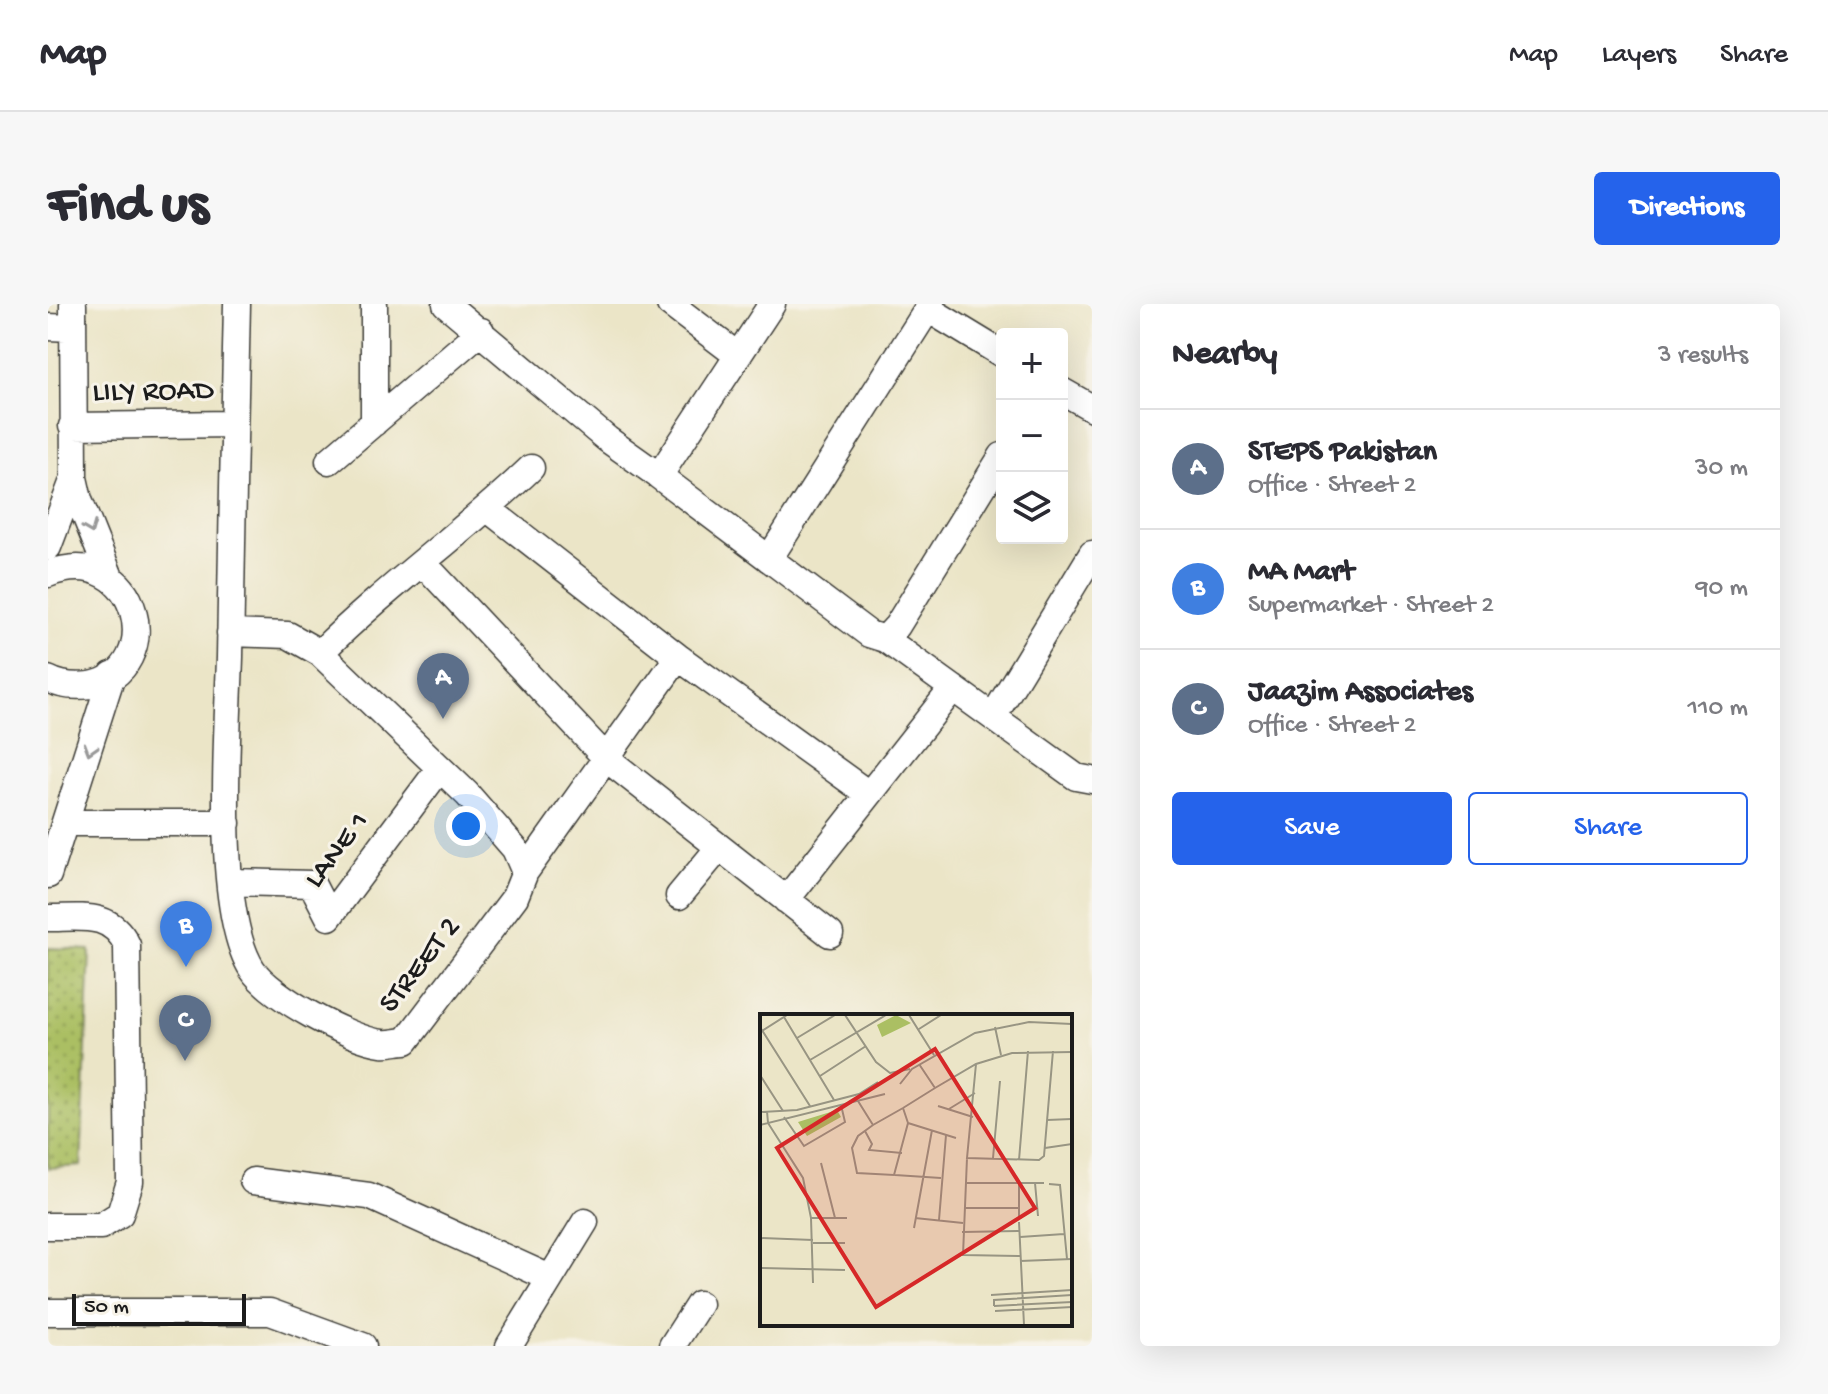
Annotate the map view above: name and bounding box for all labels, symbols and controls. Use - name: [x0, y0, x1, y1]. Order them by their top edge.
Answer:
- text: Map: [40, 33, 106, 77]
- text: Map: [1509, 39, 1558, 72]
- text: Layers: [1602, 39, 1676, 72]
- text: Share: [1720, 39, 1788, 72]
- button: Directions: [1594, 172, 1780, 245]
- text: Find us: [48, 175, 208, 241]
- map controls: [996, 328, 1068, 544]
- button: +: [996, 328, 1068, 400]
- text: Nearby: [1172, 336, 1277, 376]
- text: 3 results: [1658, 341, 1748, 372]
- street label: LILY ROAD: [92, 374, 214, 412]
- button: −: [996, 400, 1068, 472]
- text: STEPS Pakistan: [1248, 436, 1437, 471]
- text: A: [1190, 454, 1206, 485]
- text: 30 m: [1695, 454, 1748, 485]
- text: Office · Street 2: [1248, 471, 1416, 502]
- button: layers: [996, 472, 1068, 544]
- one-way arrow: [80, 520, 97, 534]
- text: MA Mart: [1248, 556, 1354, 591]
- text: B: [1191, 574, 1205, 605]
- text: 90 m: [1696, 574, 1748, 605]
- text: Supermarket · Street 2: [1248, 591, 1494, 622]
- pin: A: [417, 653, 469, 719]
- text: Jaazim Associates: [1248, 676, 1473, 711]
- text: C: [1191, 694, 1205, 725]
- text: 110 m: [1688, 694, 1748, 725]
- text: Office · Street 2: [1248, 711, 1416, 742]
- one-way arrow: [83, 742, 99, 756]
- button: Save: [1172, 792, 1452, 865]
- button: Share: [1468, 792, 1748, 865]
- street label: LANE 1: [298, 806, 378, 896]
- your location: [446, 806, 486, 846]
- pin: B: [160, 901, 212, 967]
- street label: STREET 2: [373, 911, 469, 1021]
- pin: C: [159, 995, 211, 1061]
- inset map: [760, 1014, 1072, 1326]
- scale bar: [72, 1290, 246, 1326]
- text: 50 m: [84, 1295, 129, 1321]

